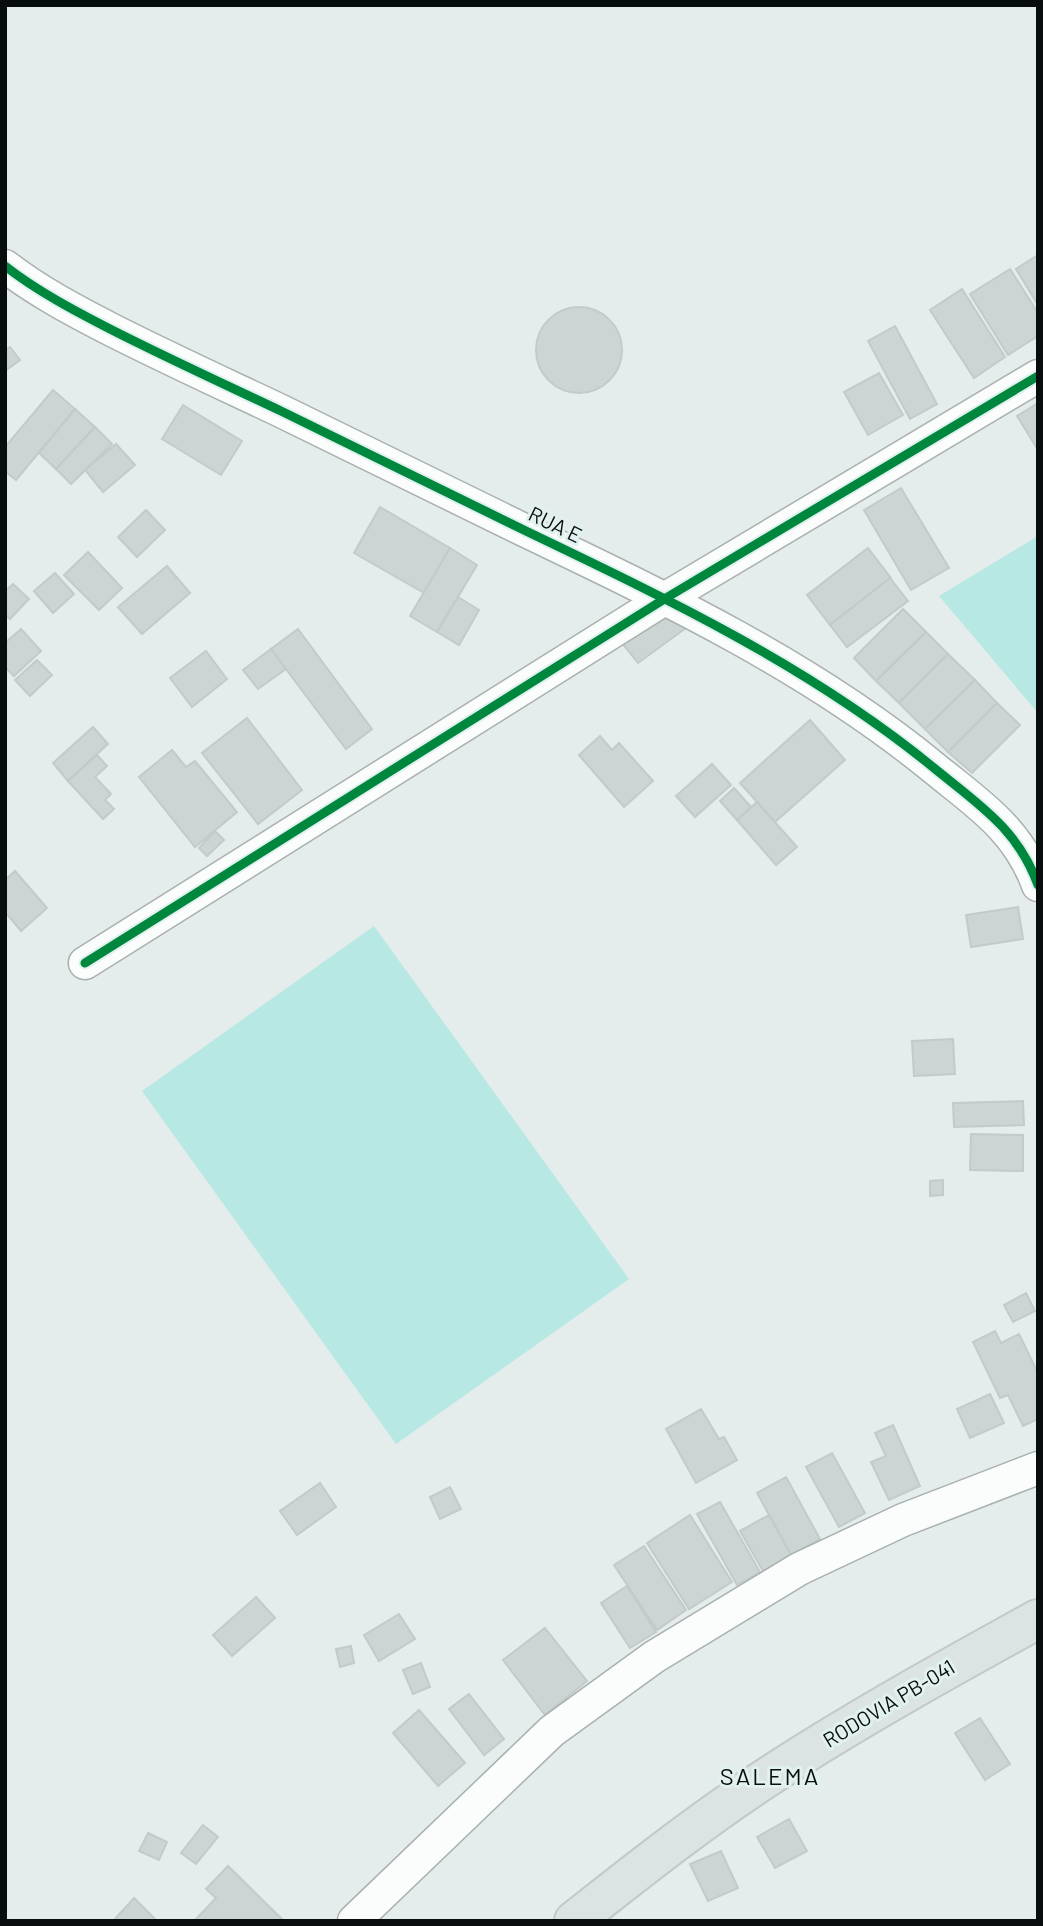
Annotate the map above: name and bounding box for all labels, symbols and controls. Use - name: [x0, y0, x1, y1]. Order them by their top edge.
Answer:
- street label: RUA E: [525, 500, 586, 547]
- street label: RODOVIA PB-041: [818, 1654, 959, 1752]
- district label: SALEMA: [720, 1761, 820, 1790]

